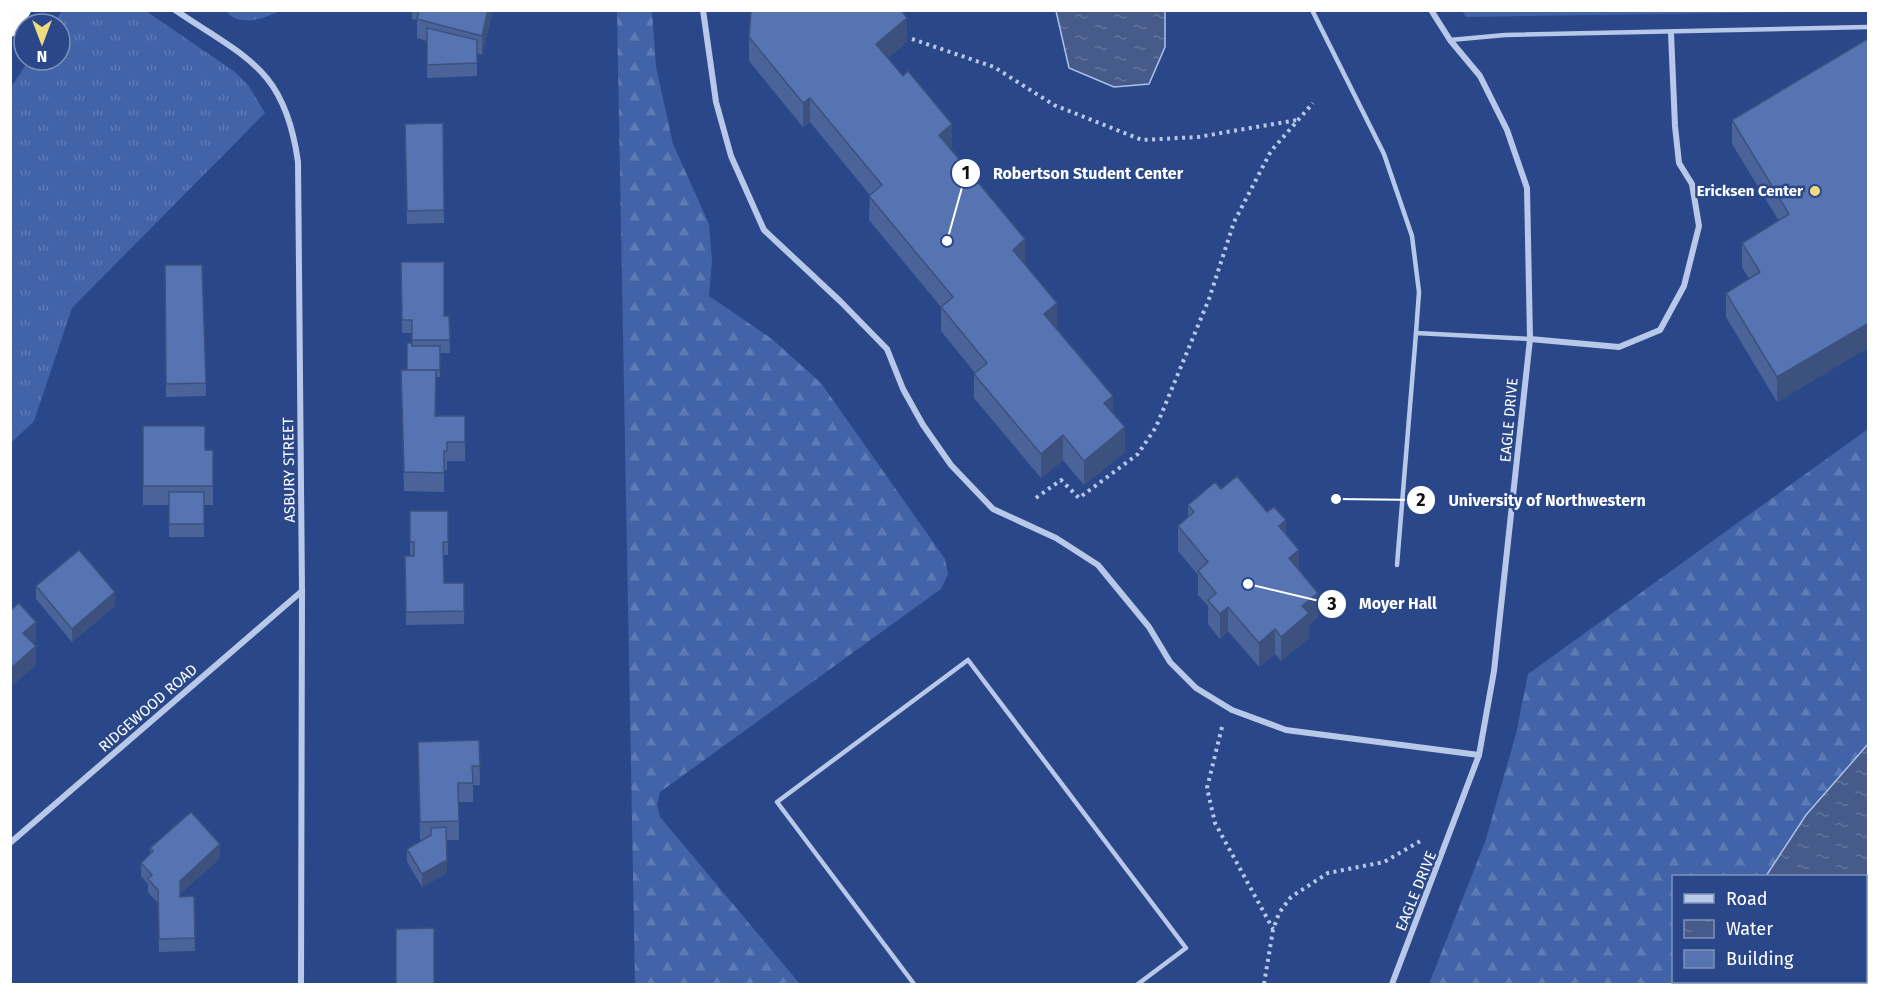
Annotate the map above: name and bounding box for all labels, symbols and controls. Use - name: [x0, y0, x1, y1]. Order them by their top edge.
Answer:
- north arrow: [12, 12, 72, 72]
- text: N: [37, 47, 47, 66]
- callout: Robertson Student Center: [951, 156, 1196, 190]
- text: 1: [962, 162, 970, 184]
- text: Robertson Student Center: [993, 164, 1184, 183]
- place label: Ericksen Center: [1697, 182, 1804, 200]
- marker: Ericksen Center: [1808, 184, 1822, 198]
- street label: EAGLE DRIVE: [1496, 377, 1522, 463]
- street label: ASBURY STREET: [279, 417, 299, 523]
- callout: University of Northwestern: [1406, 483, 1658, 517]
- text: 2: [1416, 489, 1426, 511]
- text: University of Northwestern: [1448, 491, 1646, 510]
- callout: Moyer Hall: [1317, 587, 1449, 621]
- text: 3: [1326, 593, 1337, 615]
- text: Moyer Hall: [1359, 594, 1437, 613]
- street label: RIDGEWOOD ROAD: [95, 660, 201, 756]
- street label: EAGLE DRIVE: [1392, 848, 1440, 934]
- legend: [1672, 875, 1867, 983]
- text: Road: [1726, 888, 1768, 910]
- text: Water: [1726, 918, 1773, 940]
- text: Building: [1726, 948, 1794, 970]

